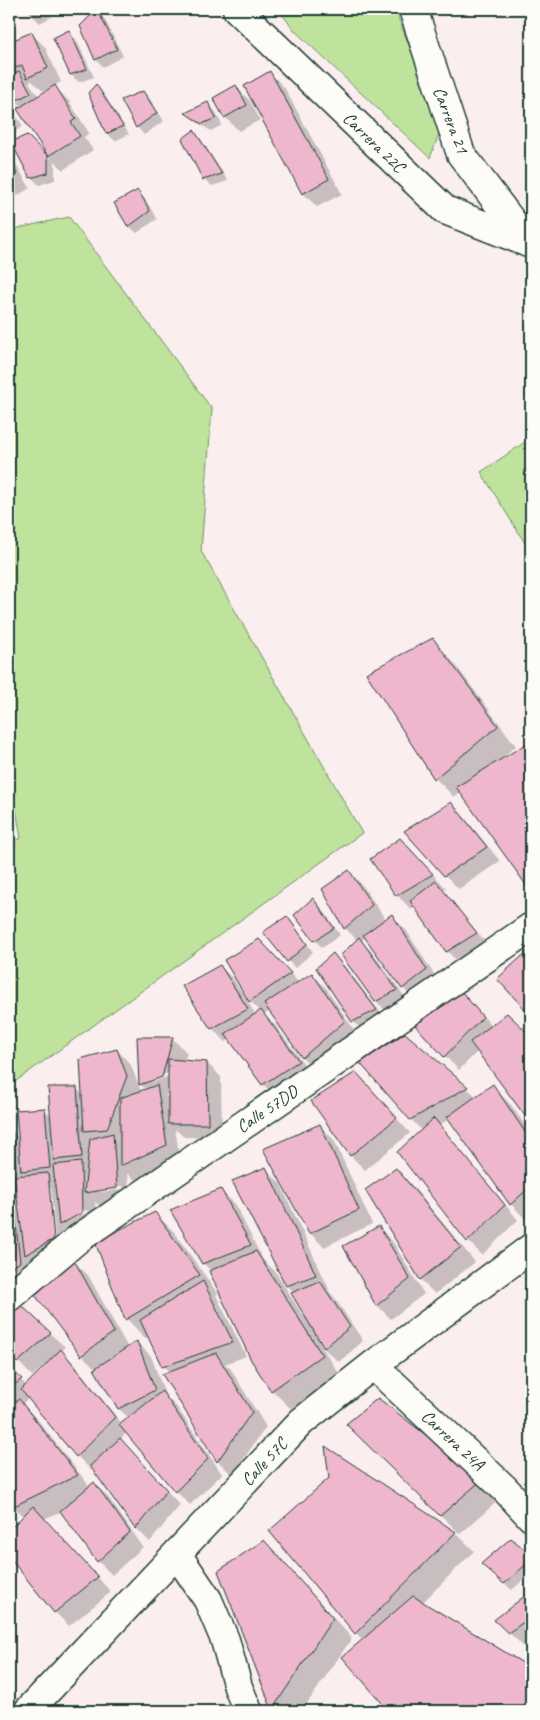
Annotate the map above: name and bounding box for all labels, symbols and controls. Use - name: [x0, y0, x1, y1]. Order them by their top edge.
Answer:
- street label: Carrera 21: [428, 84, 474, 157]
- street label: Carrera 22C: [338, 107, 412, 179]
- street label: Calle 57DD: [232, 1080, 303, 1138]
- street label: Carrera 24A: [417, 1405, 490, 1476]
- street label: Calle 57C: [236, 1432, 293, 1490]

